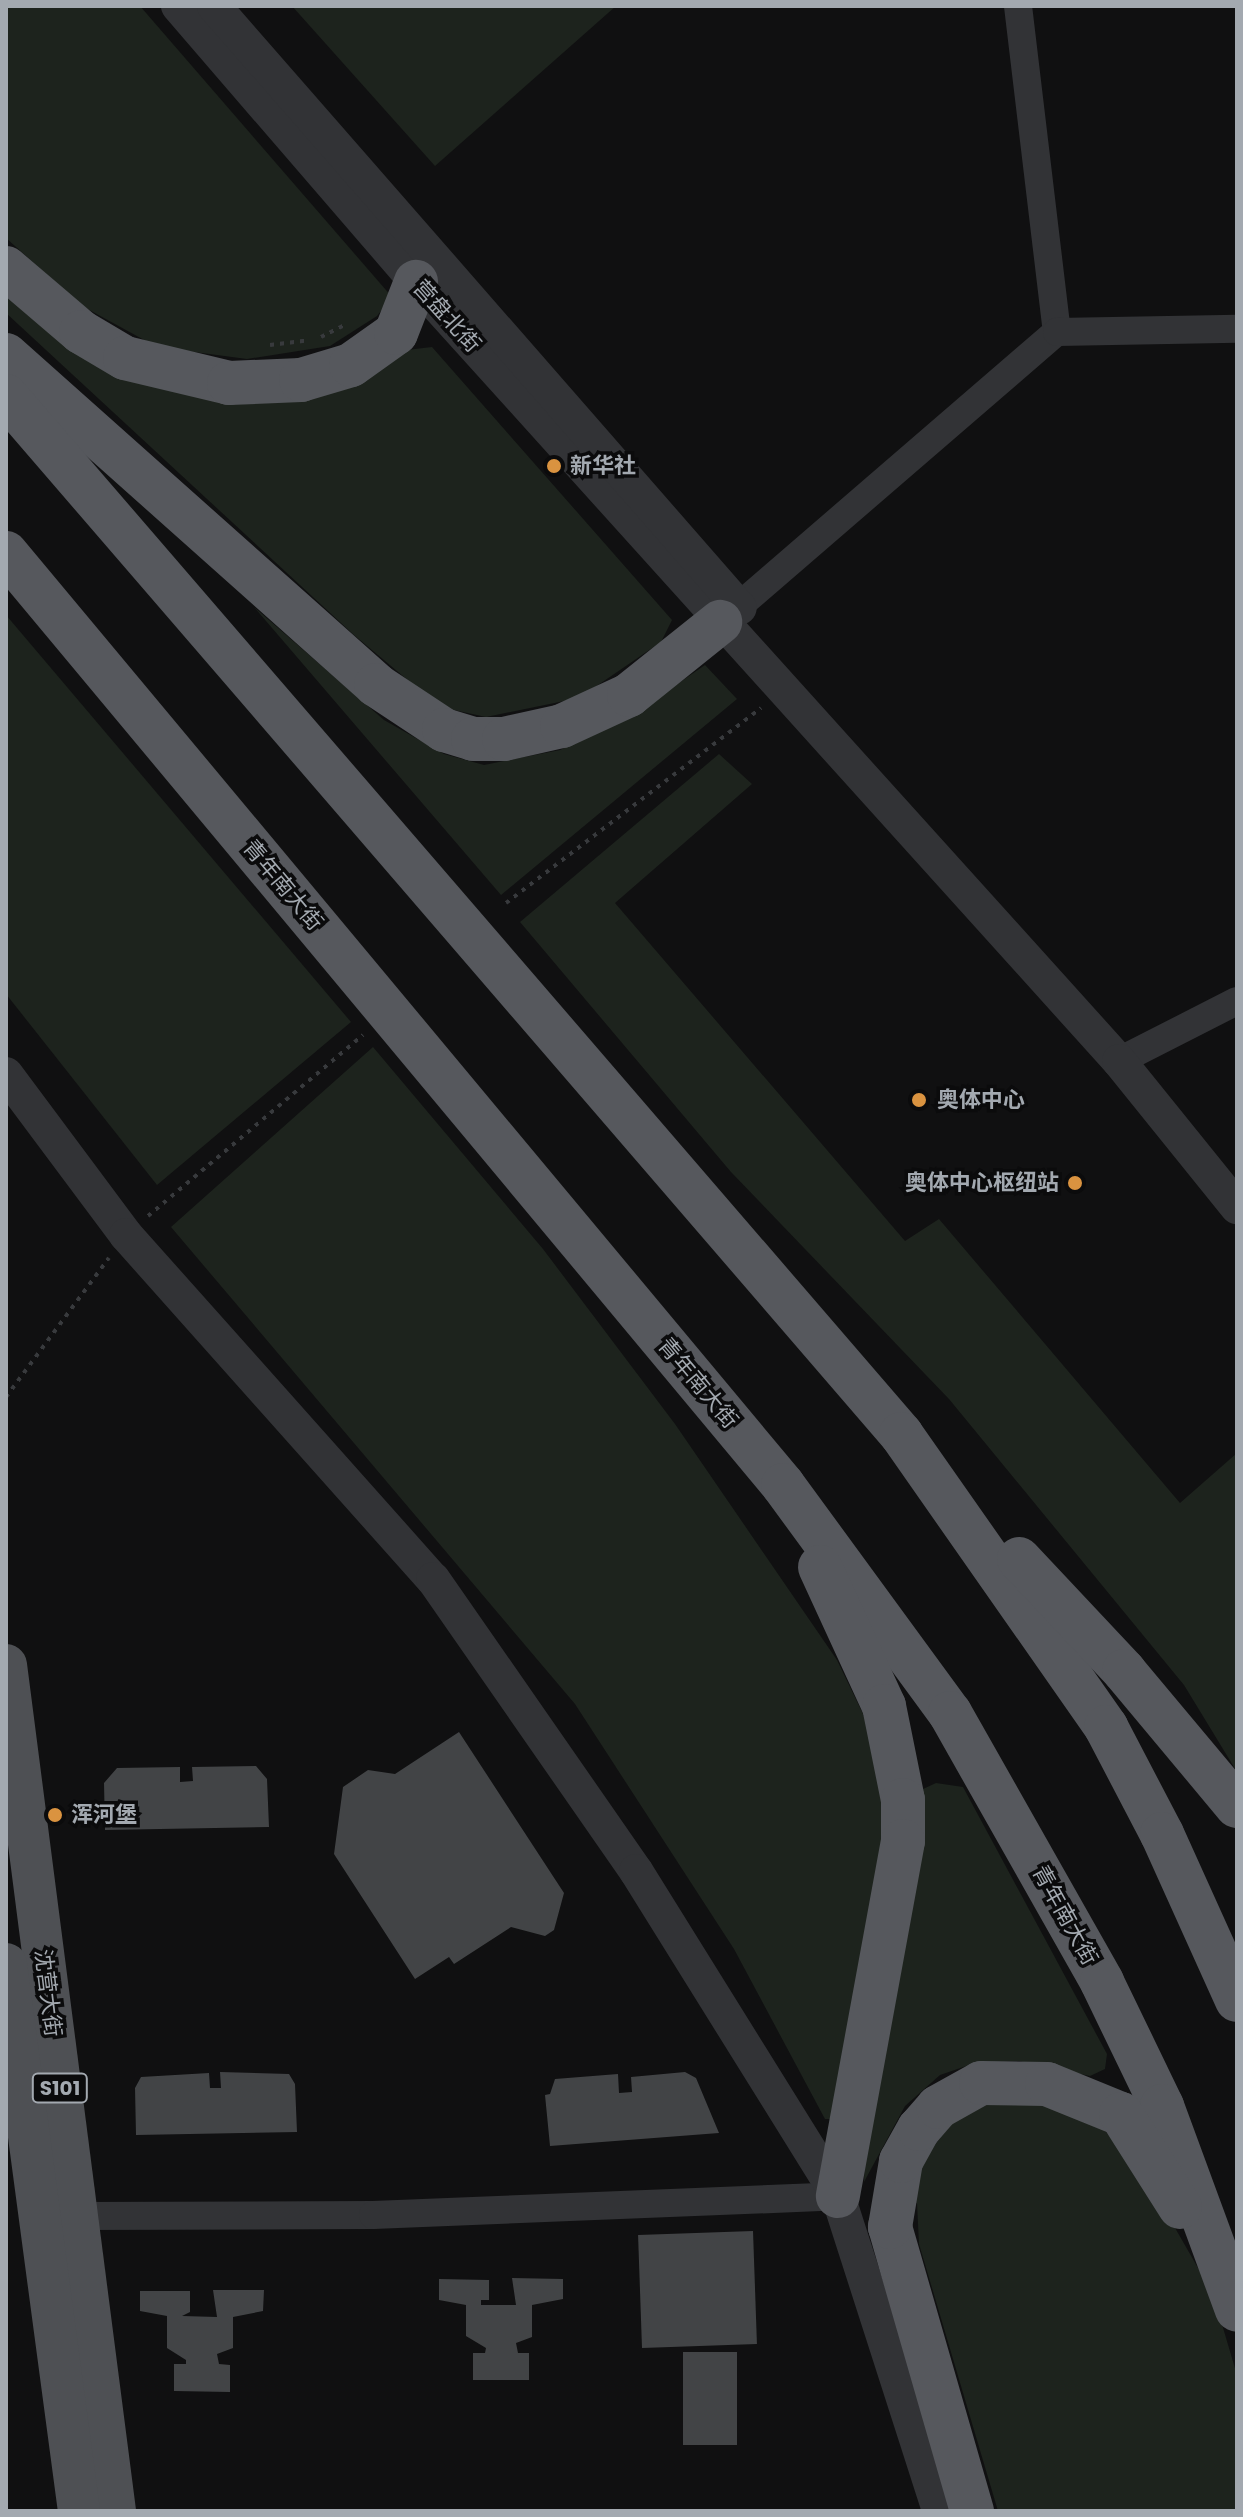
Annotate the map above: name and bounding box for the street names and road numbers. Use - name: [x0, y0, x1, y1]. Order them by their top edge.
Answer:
- street label: 营盘北街: [408, 274, 486, 358]
- street label: 青年南大街: [238, 834, 328, 936]
- street label: 青年南大街: [653, 1332, 743, 1434]
- street label: 青年南大街: [1027, 1860, 1103, 1970]
- street label: 沈营大街: [30, 1948, 66, 2038]
- road number: S101: [30, 2072, 90, 2104]

